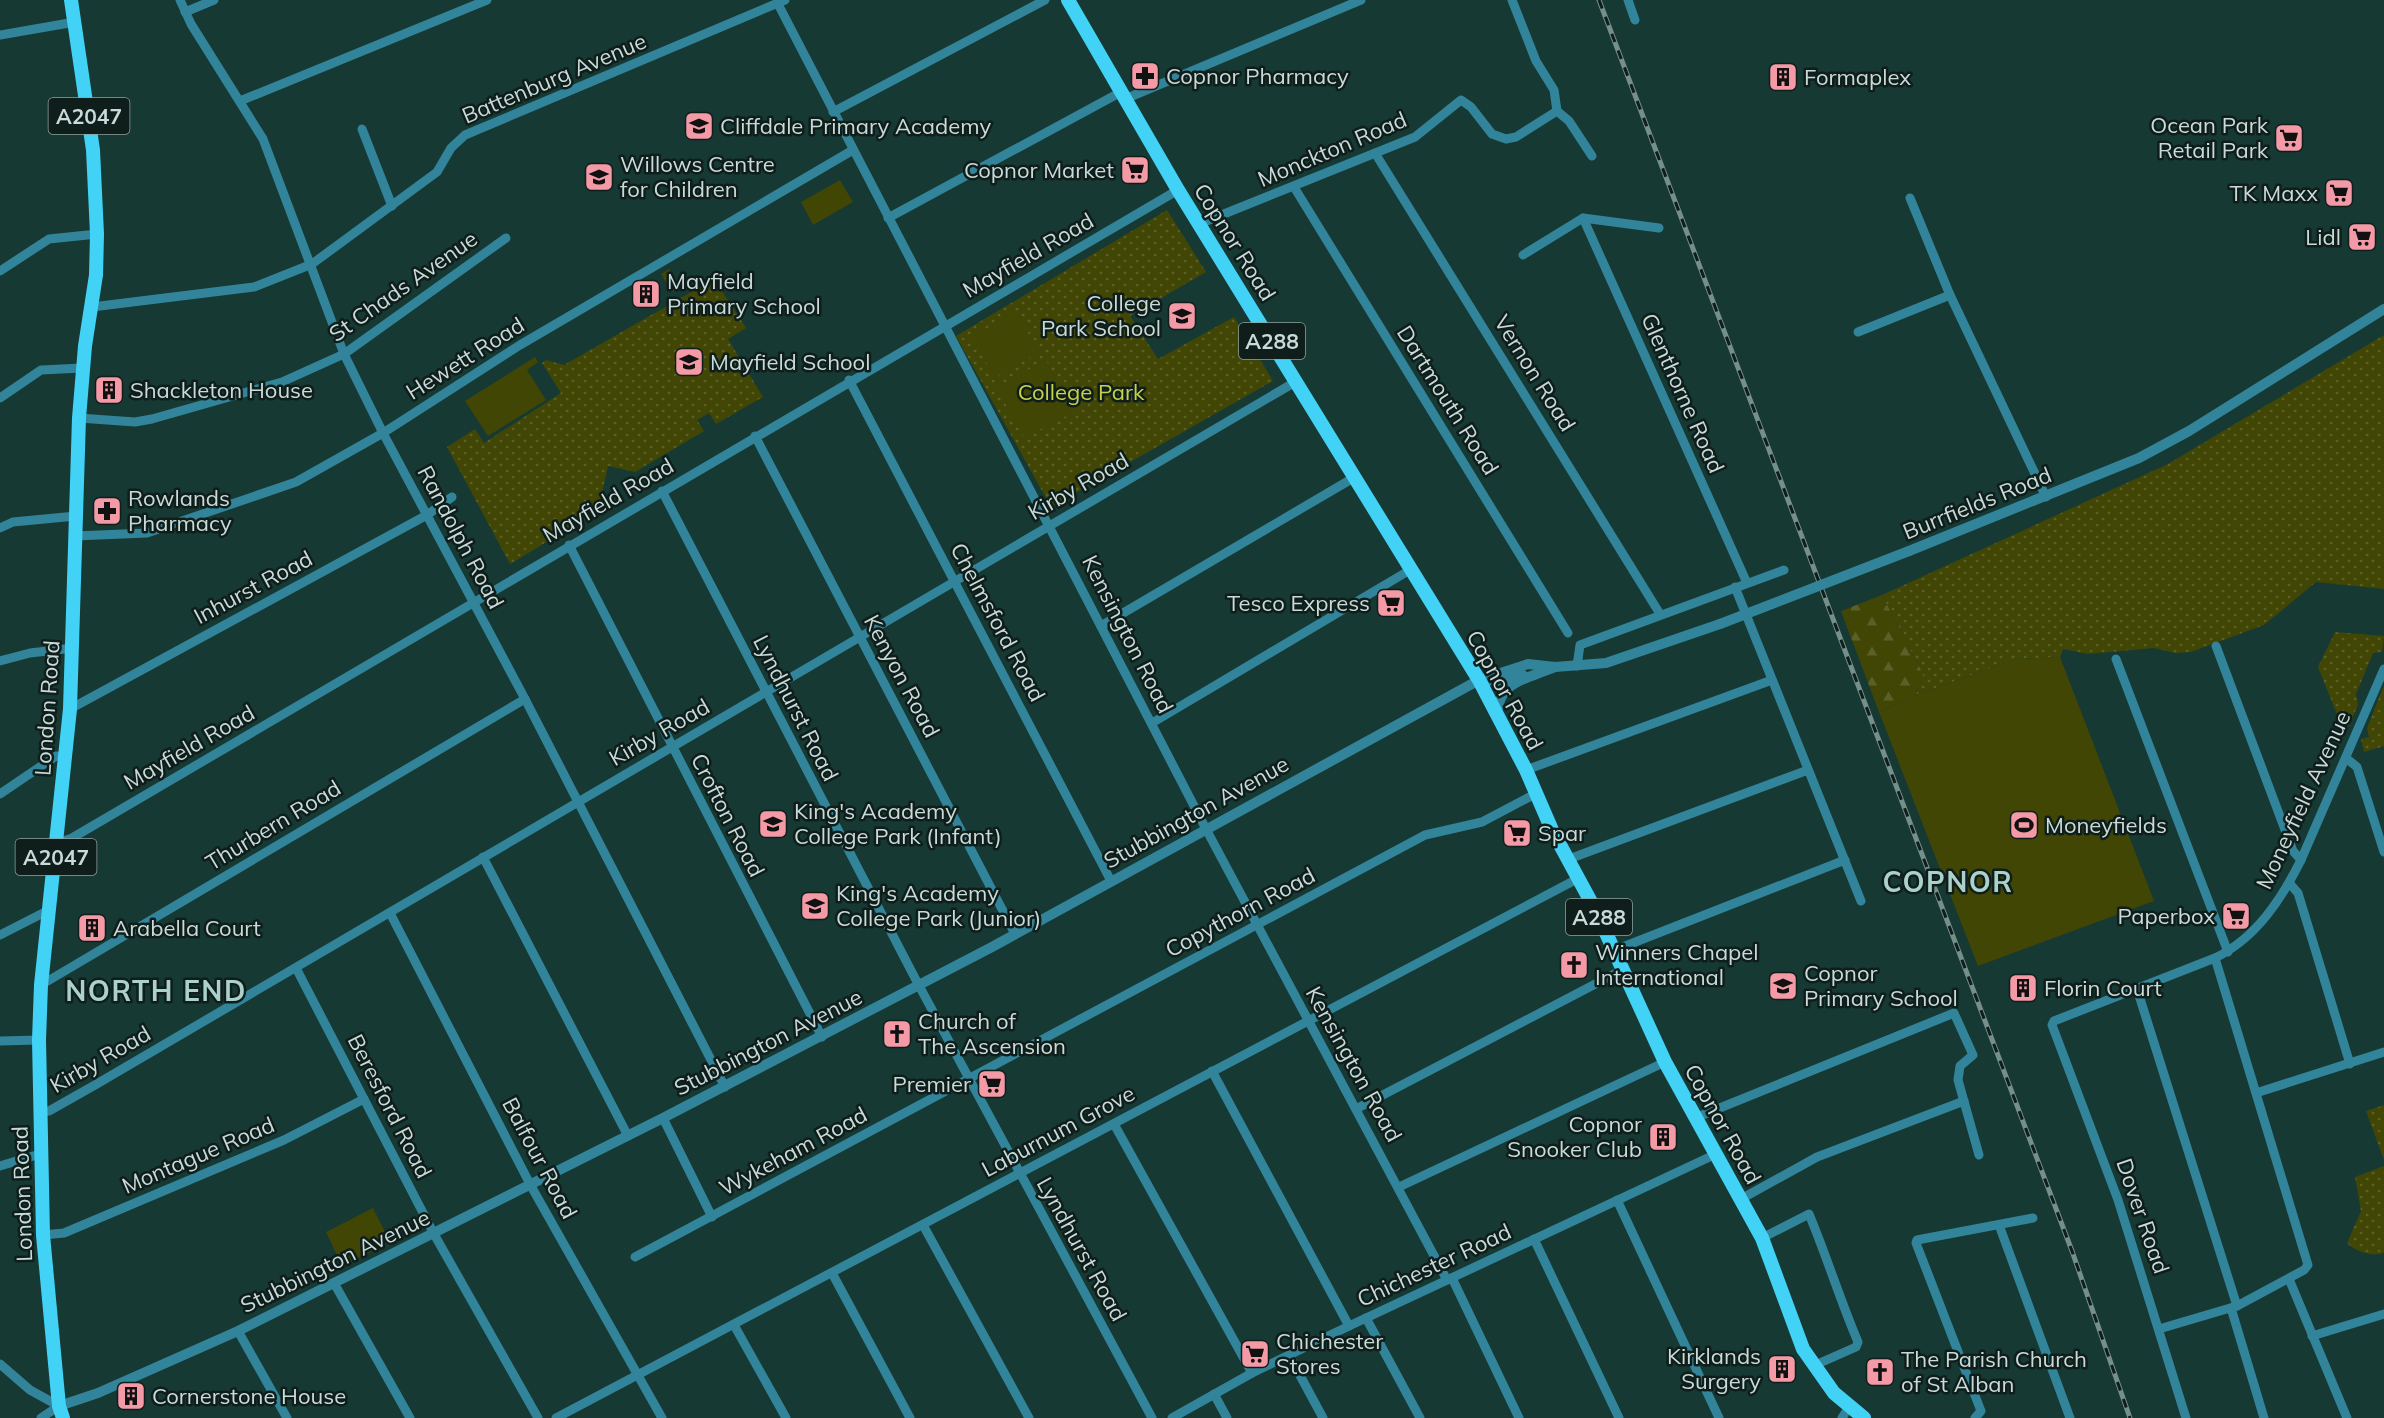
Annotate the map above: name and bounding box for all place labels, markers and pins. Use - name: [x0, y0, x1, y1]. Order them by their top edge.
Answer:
- pharmacy icon: Copnor Pharmacy: [1129, 60, 1161, 92]
- building icon: Formaplex: [1767, 61, 1799, 93]
- place label: Copnor Pharmacy: [1166, 62, 1349, 90]
- place label: Formaplex: [1804, 63, 1911, 91]
- school or university icon: Cliffdale Primary Academy: [683, 110, 715, 142]
- place label: Ocean Park Retail Park: [2150, 111, 2269, 164]
- place label: Cliffdale Primary Academy: [720, 112, 991, 140]
- supermarket icon: Ocean Park Retail Park: [2273, 122, 2305, 154]
- place label: Willows Centre for Children: [620, 150, 775, 203]
- supermarket icon: Copnor Market: [1119, 154, 1151, 186]
- place label: Copnor Market: [964, 156, 1114, 184]
- school or university icon: Willows Centre for Children: [583, 161, 615, 193]
- supermarket icon: TK Maxx: [2323, 177, 2355, 209]
- place label: TK Maxx: [2229, 179, 2318, 207]
- supermarket icon: Lidl: [2346, 221, 2378, 253]
- place label: Lidl: [2305, 223, 2341, 251]
- place label: Mayfield Primary School: [667, 267, 821, 320]
- building icon: Mayfield Primary School: [630, 278, 662, 310]
- place label: College Park School: [1041, 289, 1161, 342]
- school or university icon: College Park School: [1166, 300, 1198, 332]
- school or university icon: Mayfield School: [673, 346, 705, 378]
- place label: Mayfield School: [710, 348, 870, 376]
- building icon: Shackleton House: [93, 374, 125, 406]
- place label: Shackleton House: [130, 376, 313, 404]
- place label: Rowlands Pharmacy: [128, 484, 232, 537]
- pharmacy icon: Rowlands Pharmacy: [91, 495, 123, 527]
- supermarket icon: Tesco Express: [1375, 587, 1407, 619]
- place label: Tesco Express: [1227, 589, 1370, 617]
- place label: King's Academy College Park (Infant): [794, 797, 1002, 850]
- school or university icon: King's Academy College Park (Infant): [757, 808, 789, 840]
- sports icon: Moneyfields: [2008, 809, 2040, 841]
- place label: Moneyfields: [2045, 811, 2167, 839]
- supermarket icon: Spar: [1501, 817, 1533, 849]
- place label: Spar: [1538, 819, 1586, 847]
- place label: King's Academy College Park (Junior): [836, 879, 1041, 932]
- school or university icon: King's Academy College Park (Junior): [799, 890, 831, 922]
- supermarket icon: Paperbox: [2220, 900, 2252, 932]
- place label: Paperbox: [2118, 902, 2215, 930]
- building icon: Arabella Court: [76, 912, 108, 944]
- place label: Arabella Court: [113, 914, 261, 942]
- place label: Winners Chapel International: [1595, 938, 1759, 991]
- church icon: Winners Chapel International: [1558, 949, 1590, 981]
- place label: Copnor Primary School: [1804, 959, 1958, 1012]
- school or university icon: Copnor Primary School: [1767, 970, 1799, 1002]
- building icon: Florin Court: [2007, 972, 2039, 1004]
- place label: Florin Court: [2044, 974, 2162, 1002]
- place label: Church of The Ascension: [918, 1007, 1066, 1060]
- church icon: Church of The Ascension: [881, 1018, 913, 1050]
- supermarket icon: Premier: [976, 1068, 1008, 1100]
- place label: Premier: [893, 1070, 971, 1098]
- place label: Copnor Snooker Club: [1507, 1110, 1642, 1163]
- building icon: Copnor Snooker Club: [1647, 1121, 1679, 1153]
- place label: Chichester Stores: [1276, 1327, 1383, 1380]
- supermarket icon: Chichester Stores: [1239, 1338, 1271, 1370]
- place label: Kirklands Surgery: [1667, 1342, 1761, 1395]
- place label: The Parish Church of St Alban: [1901, 1345, 2087, 1398]
- building icon: Kirklands Surgery: [1766, 1353, 1798, 1385]
- church icon: The Parish Church of St Alban: [1864, 1356, 1896, 1388]
- building icon: Cornerstone House: [115, 1380, 147, 1412]
- place label: Cornerstone House: [152, 1382, 346, 1410]

